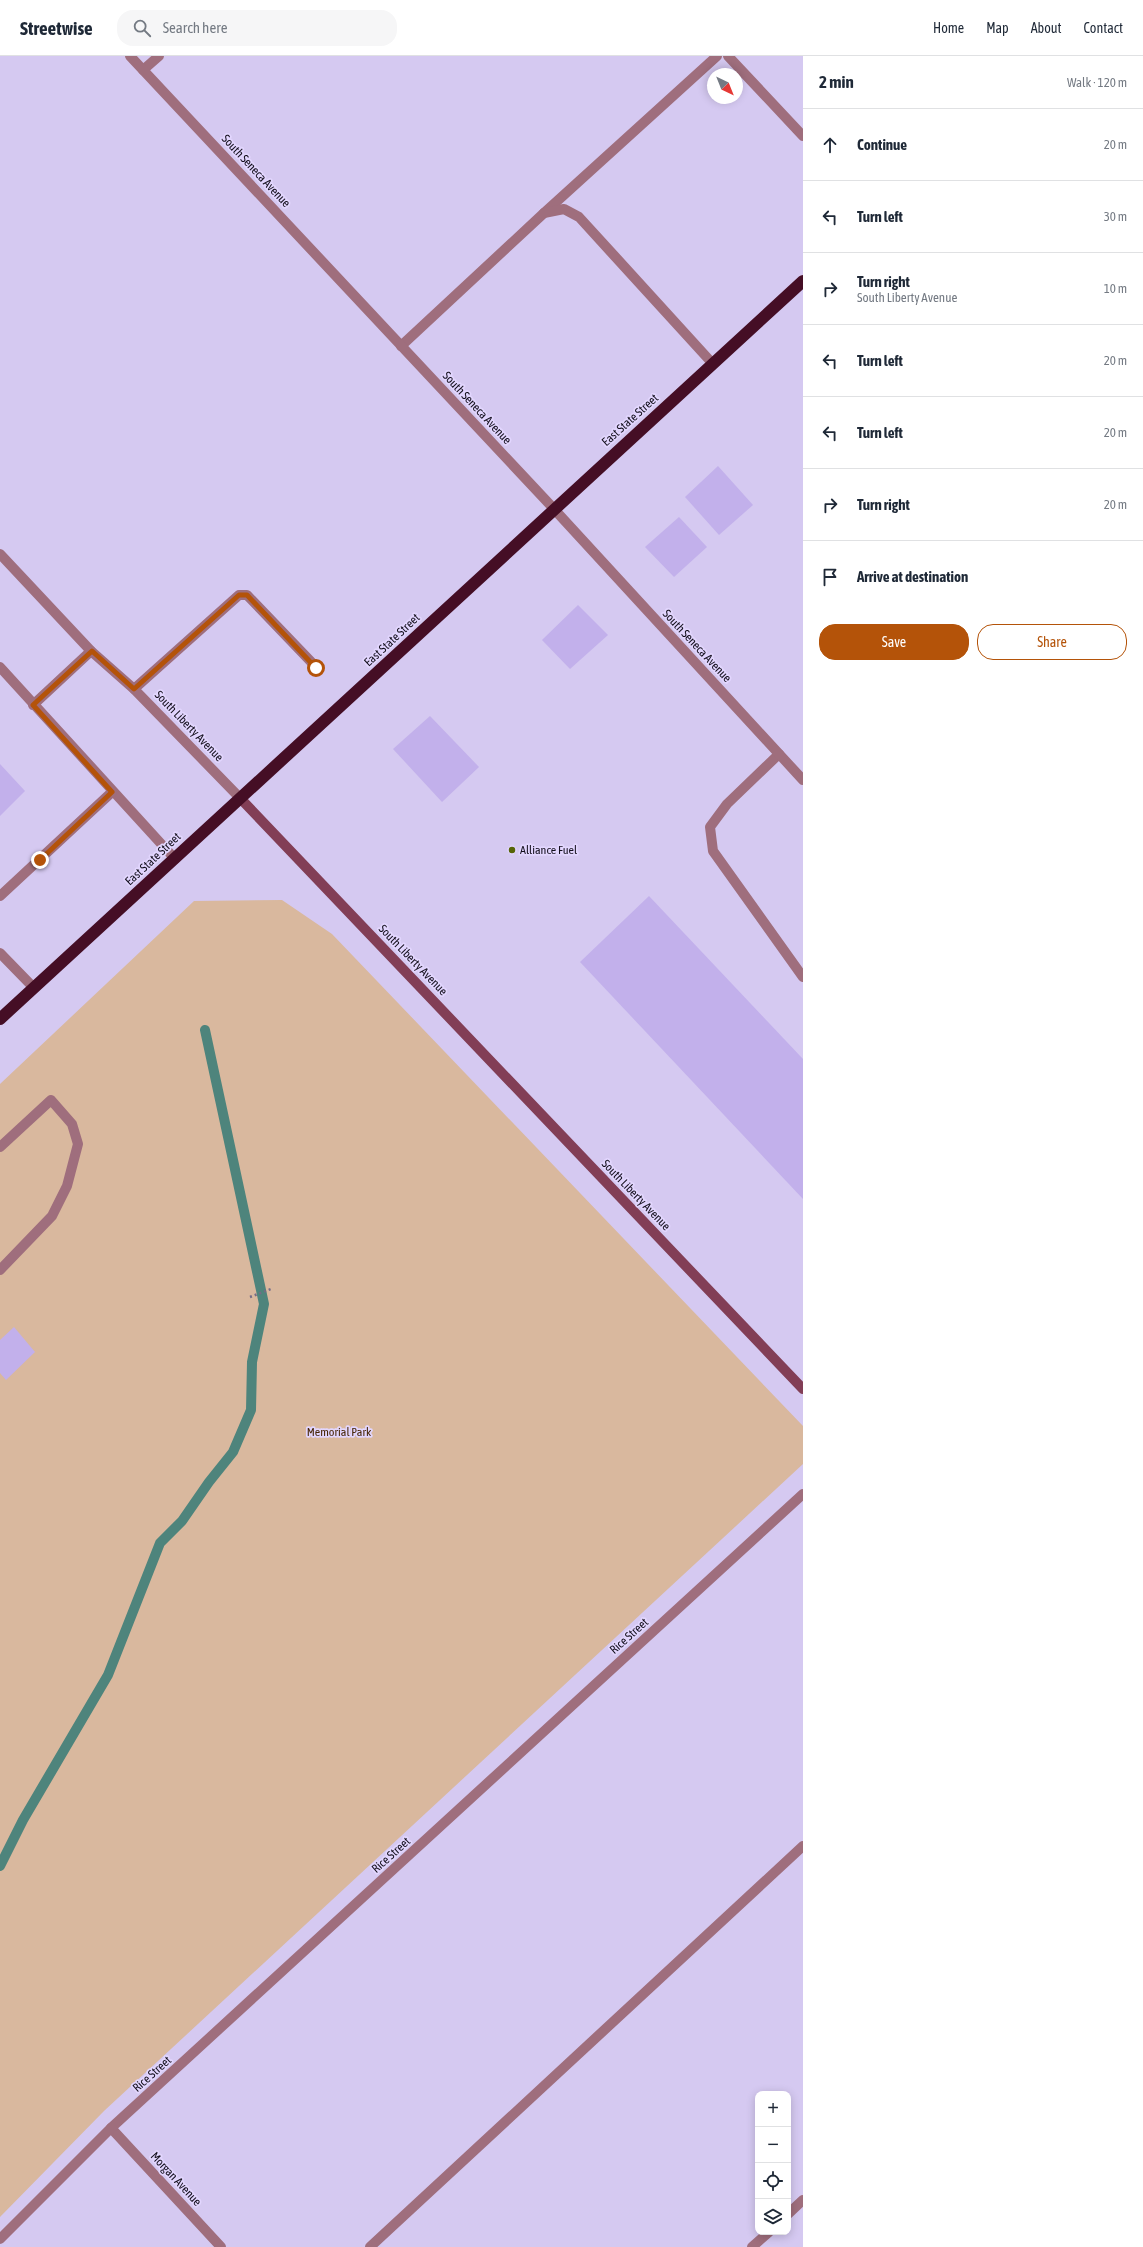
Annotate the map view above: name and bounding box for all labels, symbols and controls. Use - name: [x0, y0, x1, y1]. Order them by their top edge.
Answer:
- search box: [117, 10, 397, 46]
- text: Streetwise: [20, 17, 93, 39]
- icon: search: [131, 17, 153, 39]
- text: Search here: [163, 19, 227, 36]
- text: Home: [933, 20, 964, 36]
- text: Map: [986, 20, 1009, 36]
- text: About: [1031, 20, 1062, 36]
- text: Contact: [1084, 20, 1123, 36]
- north arrow: [707, 68, 743, 104]
- text: 2 min: [819, 72, 854, 92]
- text: Walk · 120 m: [1067, 75, 1127, 90]
- street label: South Seneca Avenue: [219, 132, 293, 210]
- icon: ahead: [819, 134, 841, 156]
- text: Continue: [857, 136, 907, 153]
- text: 20 m: [1104, 137, 1127, 152]
- icon: left: [819, 206, 841, 228]
- text: Turn left: [857, 208, 903, 225]
- text: 30 m: [1104, 209, 1127, 224]
- text: Turn right: [857, 273, 910, 290]
- icon: right: [819, 278, 841, 300]
- text: 10 m: [1104, 281, 1127, 296]
- text: South Liberty Avenue: [857, 290, 957, 305]
- icon: left: [819, 350, 841, 372]
- text: Turn left: [857, 352, 903, 369]
- text: 20 m: [1104, 353, 1127, 368]
- street label: South Seneca Avenue: [440, 369, 514, 447]
- street label: East State Street: [599, 391, 661, 449]
- icon: left: [819, 422, 841, 444]
- text: Turn left: [857, 424, 903, 441]
- text: 20 m: [1104, 425, 1127, 440]
- icon: right: [819, 494, 841, 516]
- text: Turn right: [857, 496, 910, 513]
- text: 20 m: [1104, 497, 1127, 512]
- icon: arrive: [819, 566, 841, 588]
- text: Arrive at destination: [857, 568, 968, 585]
- street label: South Seneca Avenue: [660, 607, 734, 685]
- street label: East State Street: [361, 610, 423, 669]
- button: Save: [819, 624, 969, 660]
- button: Share: [977, 624, 1127, 660]
- route start: [307, 659, 325, 677]
- street label: South Liberty Avenue: [152, 688, 226, 764]
- street label: East State Street: [122, 829, 184, 888]
- place label: Alliance Fuel: [520, 843, 578, 857]
- marker: Alliance Fuel: [507, 845, 517, 855]
- route end: [31, 851, 49, 869]
- street label: South Liberty Avenue: [376, 922, 450, 998]
- street label: South Liberty Avenue: [599, 1157, 673, 1233]
- park label: Memorial Park: [307, 1425, 372, 1439]
- street label: Rice Street: [607, 1615, 651, 1657]
- street label: Rice Street: [369, 1834, 413, 1876]
- street label: Rice Street: [130, 2053, 174, 2095]
- map controls: [755, 2091, 791, 2235]
- button: +: [755, 2091, 791, 2127]
- button: −: [755, 2127, 791, 2163]
- street label: Morgan Avenue: [148, 2149, 204, 2209]
- button: locate: [755, 2163, 791, 2199]
- button: layers: [755, 2199, 791, 2235]

